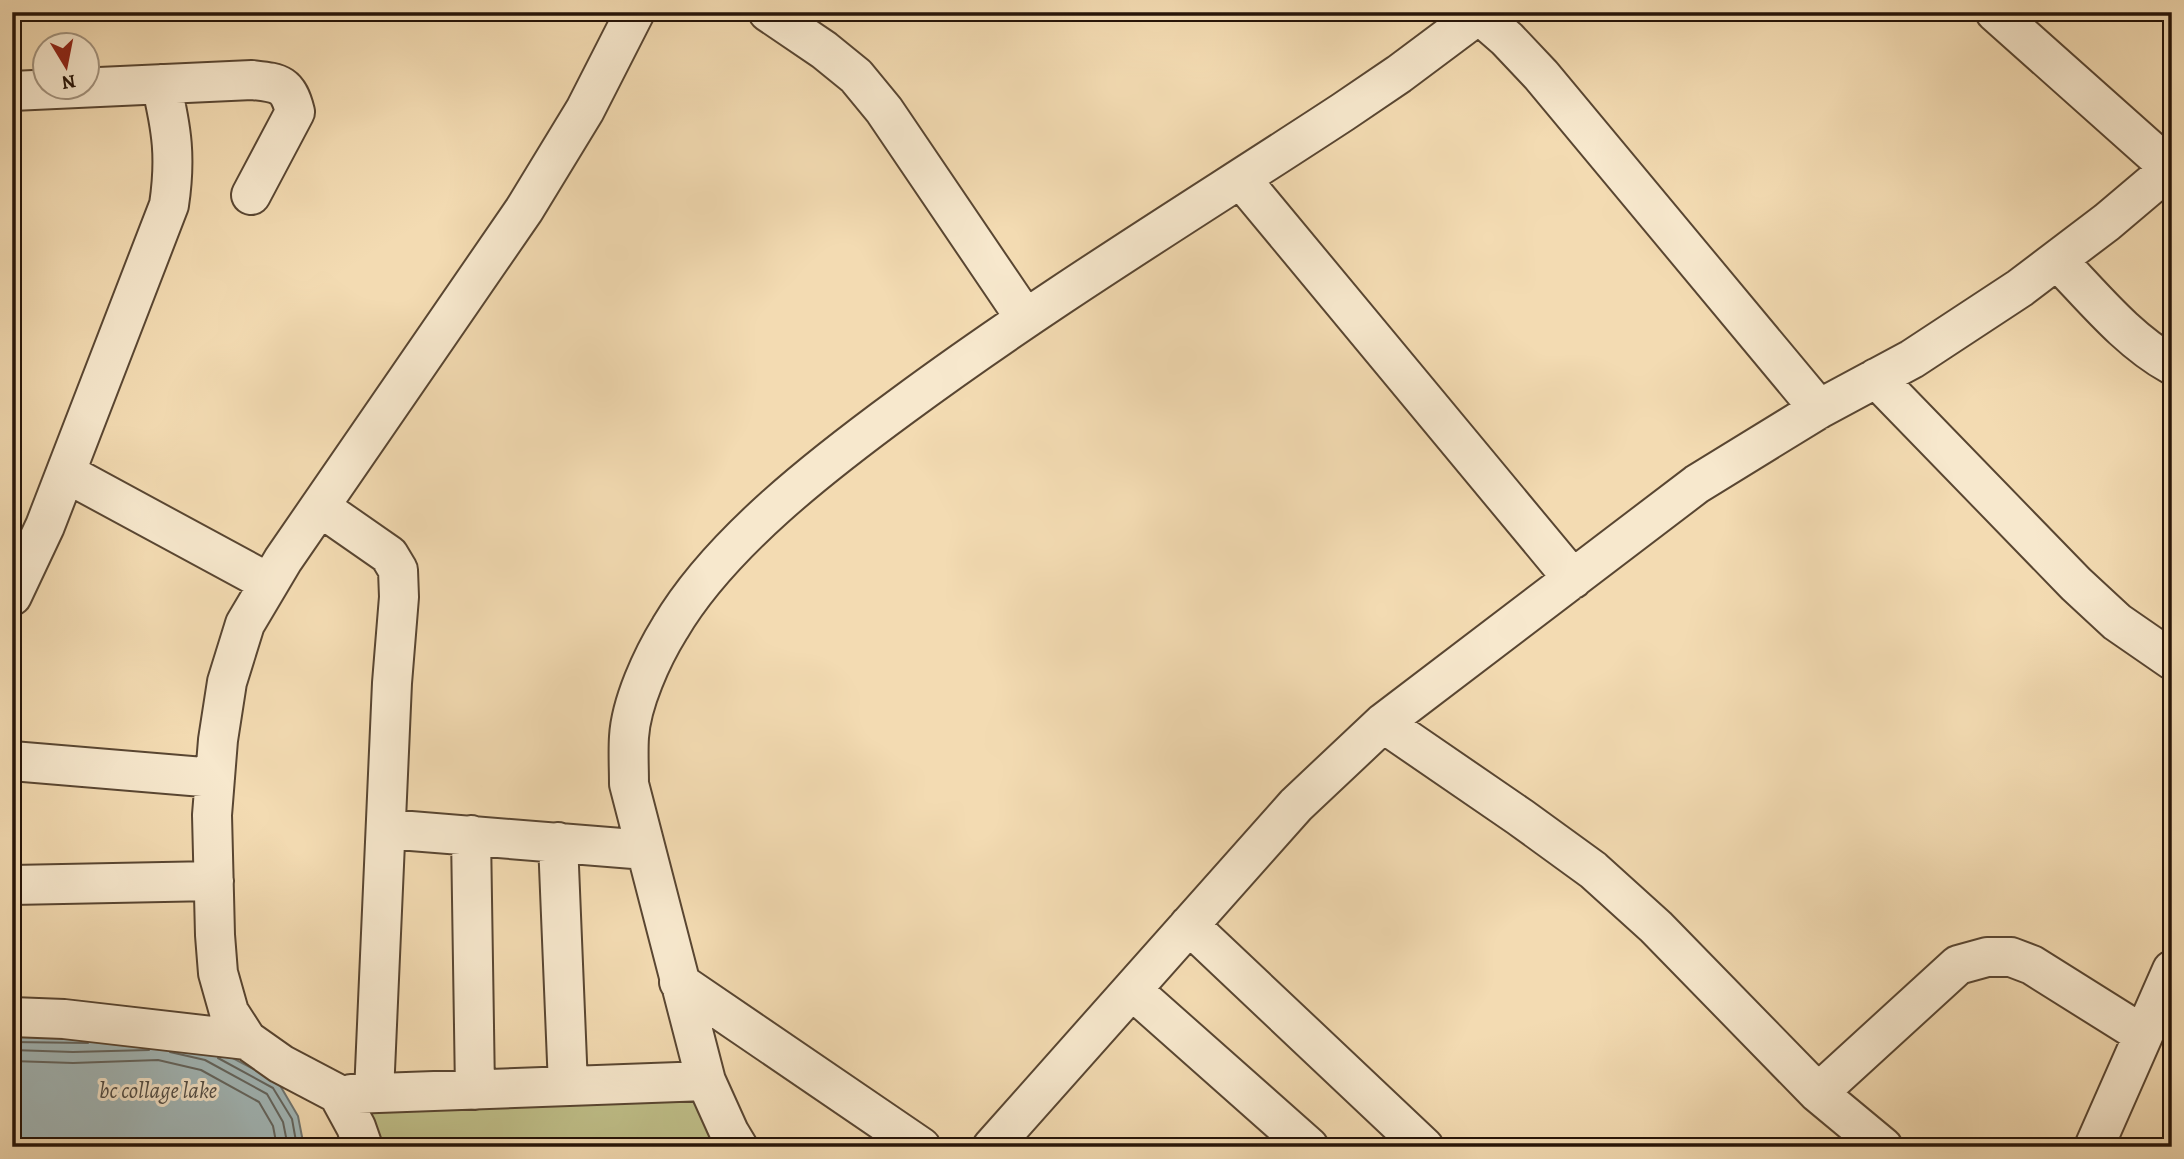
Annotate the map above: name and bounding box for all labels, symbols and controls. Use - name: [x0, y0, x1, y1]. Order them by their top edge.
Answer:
- north arrow: [32, 32, 102, 102]
- text: N: [60, 68, 78, 96]
- water label: bc collage lake: [99, 1075, 217, 1106]

